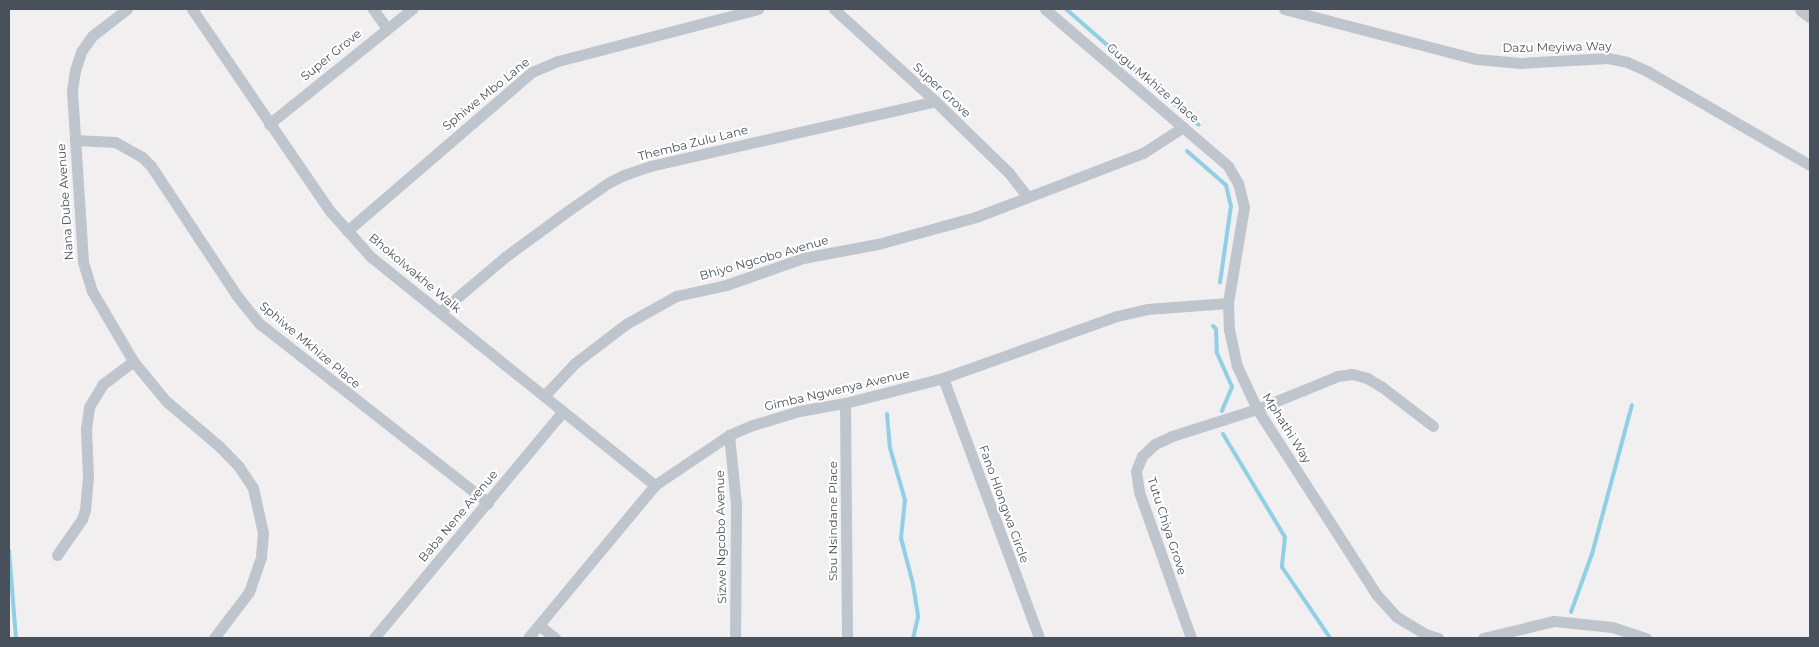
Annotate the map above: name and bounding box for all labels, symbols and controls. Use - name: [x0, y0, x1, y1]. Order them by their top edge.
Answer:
- street label: Super Grove: [298, 26, 364, 84]
- street label: Dazu Meyiwa Way: [1502, 39, 1612, 55]
- street label: Gugu Mkhize Place: [1104, 40, 1202, 126]
- street label: Sphiwe Mbo Lane: [440, 55, 532, 133]
- street label: Super Grove: [910, 60, 974, 120]
- street label: Themba Zulu Lane: [636, 122, 750, 164]
- street label: Nana Dube Avenue: [54, 143, 76, 261]
- street label: Bhokolwakhe Walk: [366, 230, 464, 316]
- street label: Bhiyo Ngcobo Avenue: [698, 233, 830, 283]
- street label: Sphiwe Mkhize Place: [257, 299, 363, 391]
- street label: Gimba Ngwenya Avenue: [763, 366, 911, 414]
- street label: Mphathi Way: [1260, 390, 1314, 466]
- street label: Fano Hlongwa Circle: [976, 443, 1032, 565]
- street label: Sbu Nsindane Place: [826, 461, 840, 581]
- street label: Baba Nene Avenue: [415, 467, 501, 565]
- street label: Sizwe Ngcobo Avenue: [713, 470, 729, 604]
- street label: Tutu Chiya Grove: [1144, 475, 1190, 577]

